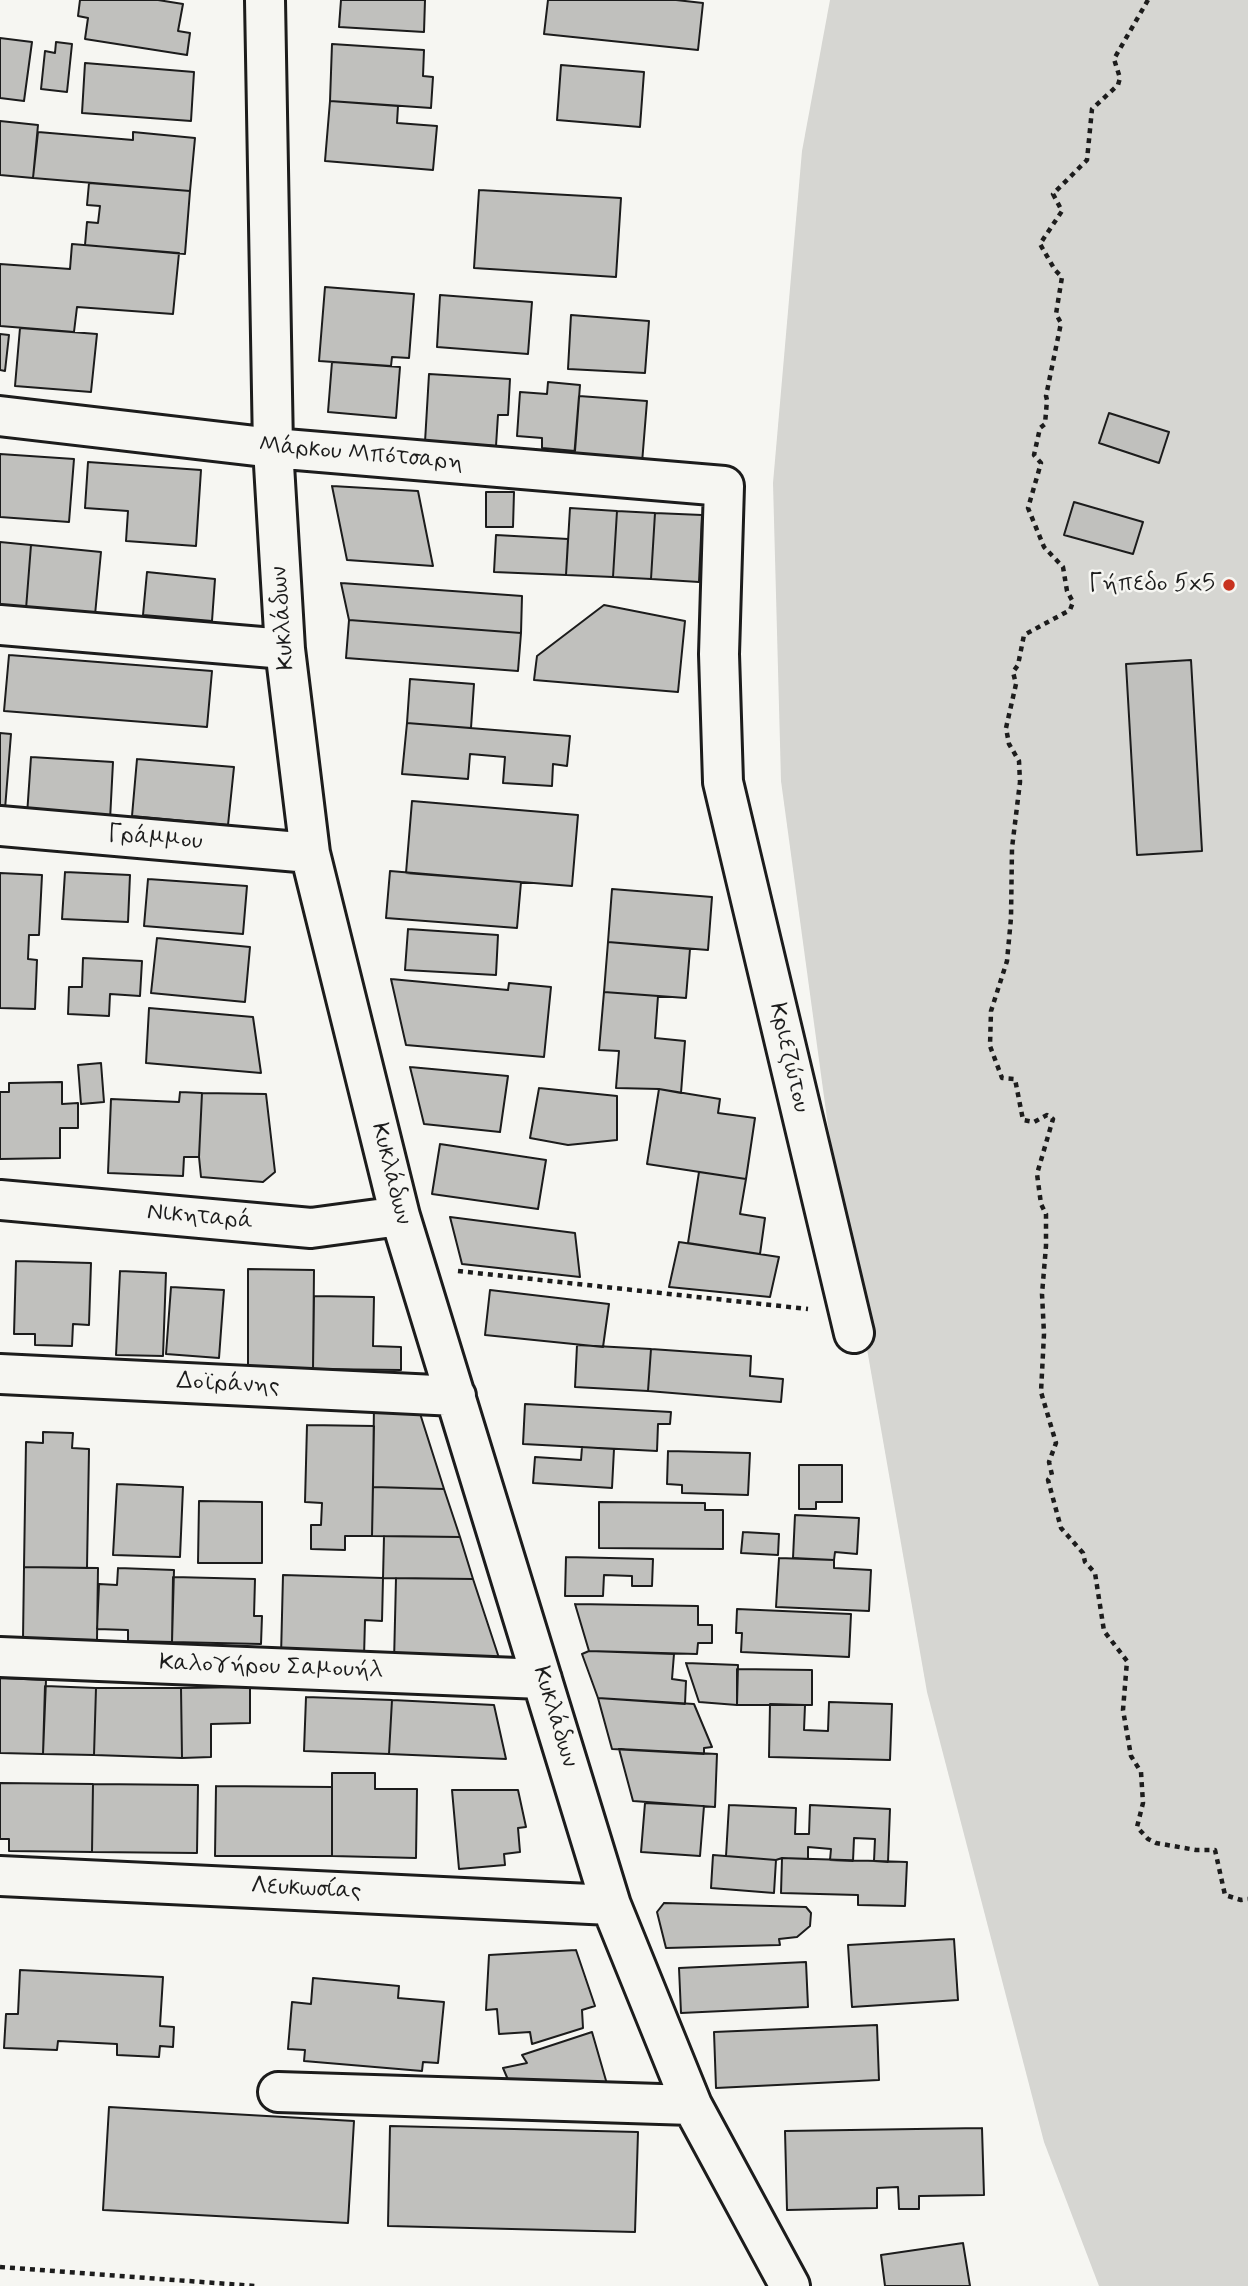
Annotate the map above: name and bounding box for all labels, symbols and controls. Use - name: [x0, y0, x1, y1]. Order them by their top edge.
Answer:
- street label: Μάρκου Μπότσαρη: [258, 432, 464, 478]
- street label: Κυκλάδων: [266, 565, 302, 671]
- place label: Γήπεδο 5x5: [1089, 571, 1215, 599]
- marker: Γήπεδο 5x5: [1221, 577, 1237, 593]
- street label: Γράμμου: [106, 821, 204, 857]
- street label: Κριεζώτου: [761, 1000, 815, 1116]
- street label: Κυκλάδων: [363, 1120, 417, 1228]
- street label: Νικηταρά: [146, 1199, 254, 1237]
- street label: Δοϊράνης: [176, 1368, 280, 1402]
- street label: Καλογήρου Σαμουήλ: [159, 1650, 383, 1686]
- street label: Κυκλάδων: [525, 1663, 583, 1771]
- street label: Λευκωσίας: [250, 1873, 362, 1907]

